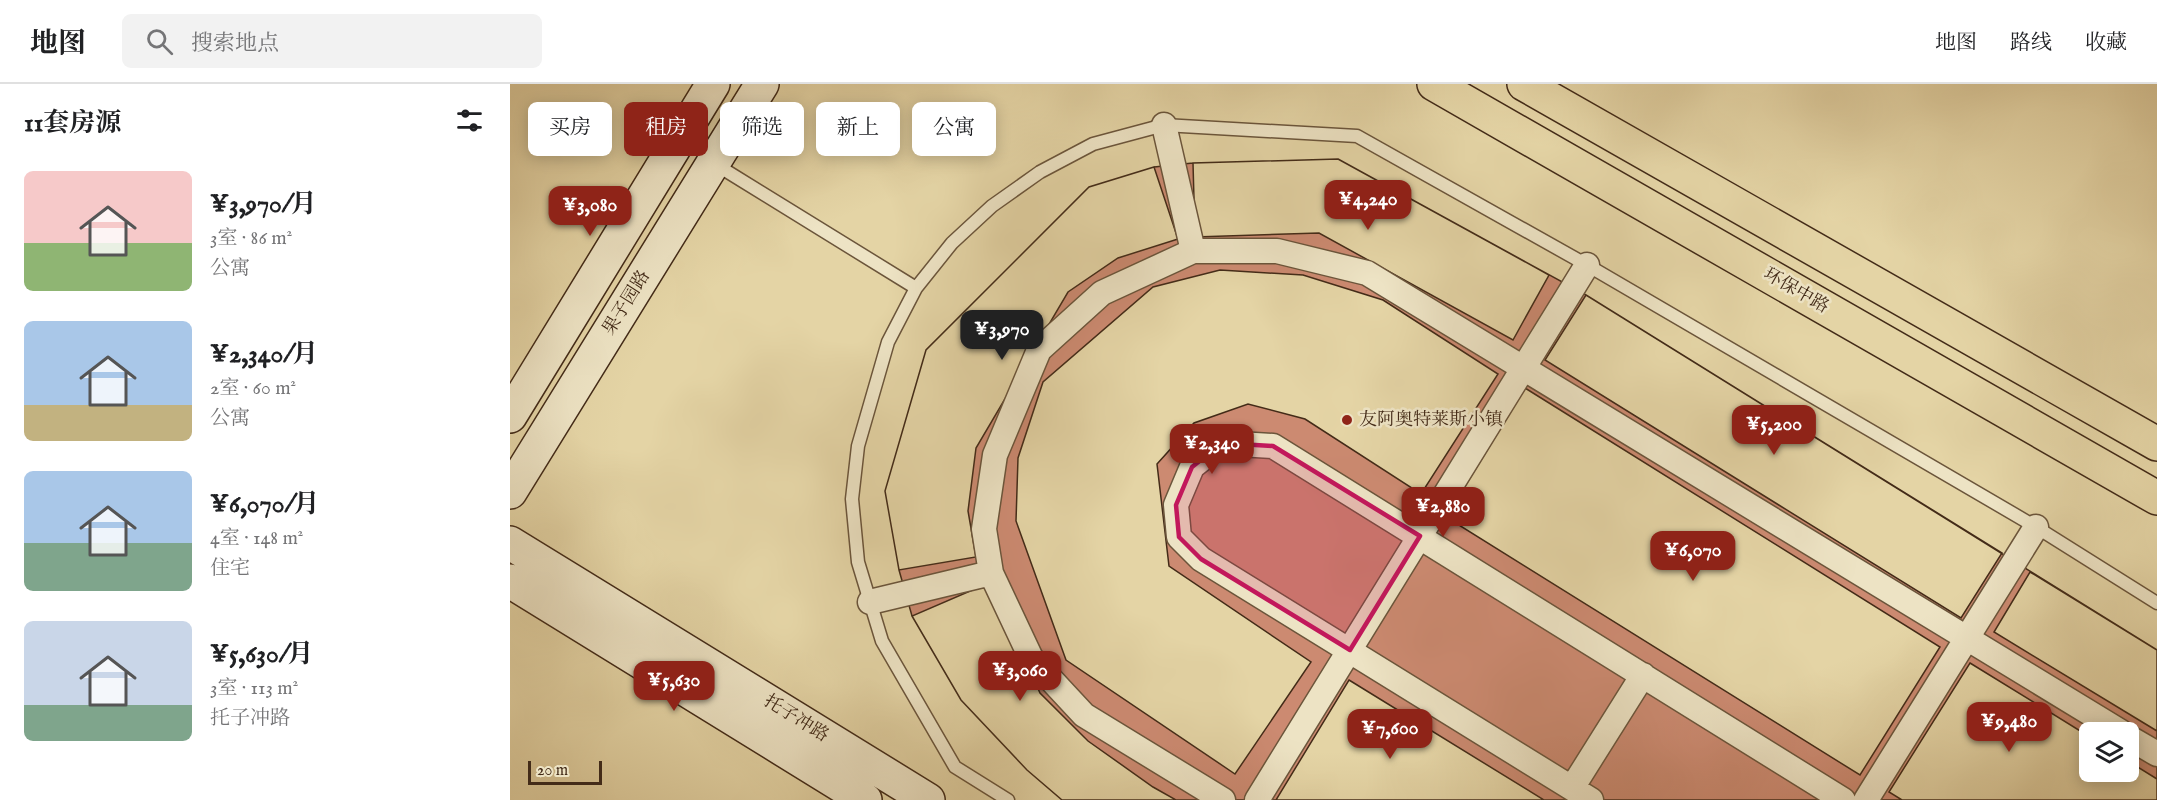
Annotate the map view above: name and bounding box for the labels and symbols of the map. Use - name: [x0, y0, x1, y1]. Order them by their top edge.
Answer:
- pin: ¥4,240: [1319, 180, 1417, 231]
- pin: ¥3,080: [541, 186, 639, 237]
- street label: 环保中路: [1759, 263, 1833, 319]
- street label: 果子园路: [598, 266, 656, 340]
- pin: ¥3,970: [953, 310, 1051, 361]
- pin: ¥5,200: [1725, 405, 1823, 456]
- place label: 友阿奥特莱斯小镇: [1359, 409, 1503, 432]
- marker: 友阿奥特莱斯小镇: [1340, 413, 1354, 427]
- pin: ¥2,340: [1163, 424, 1261, 475]
- pin: ¥2,880: [1394, 487, 1492, 538]
- pin: ¥6,070: [1644, 531, 1742, 582]
- pin: ¥3,060: [971, 651, 1069, 702]
- pin: ¥5,630: [625, 661, 723, 712]
- street label: 托子冲路: [759, 690, 833, 748]
- pin: ¥9,480: [1960, 702, 2058, 753]
- pin: ¥7,600: [1341, 709, 1439, 760]
- scale bar: [528, 758, 602, 786]

